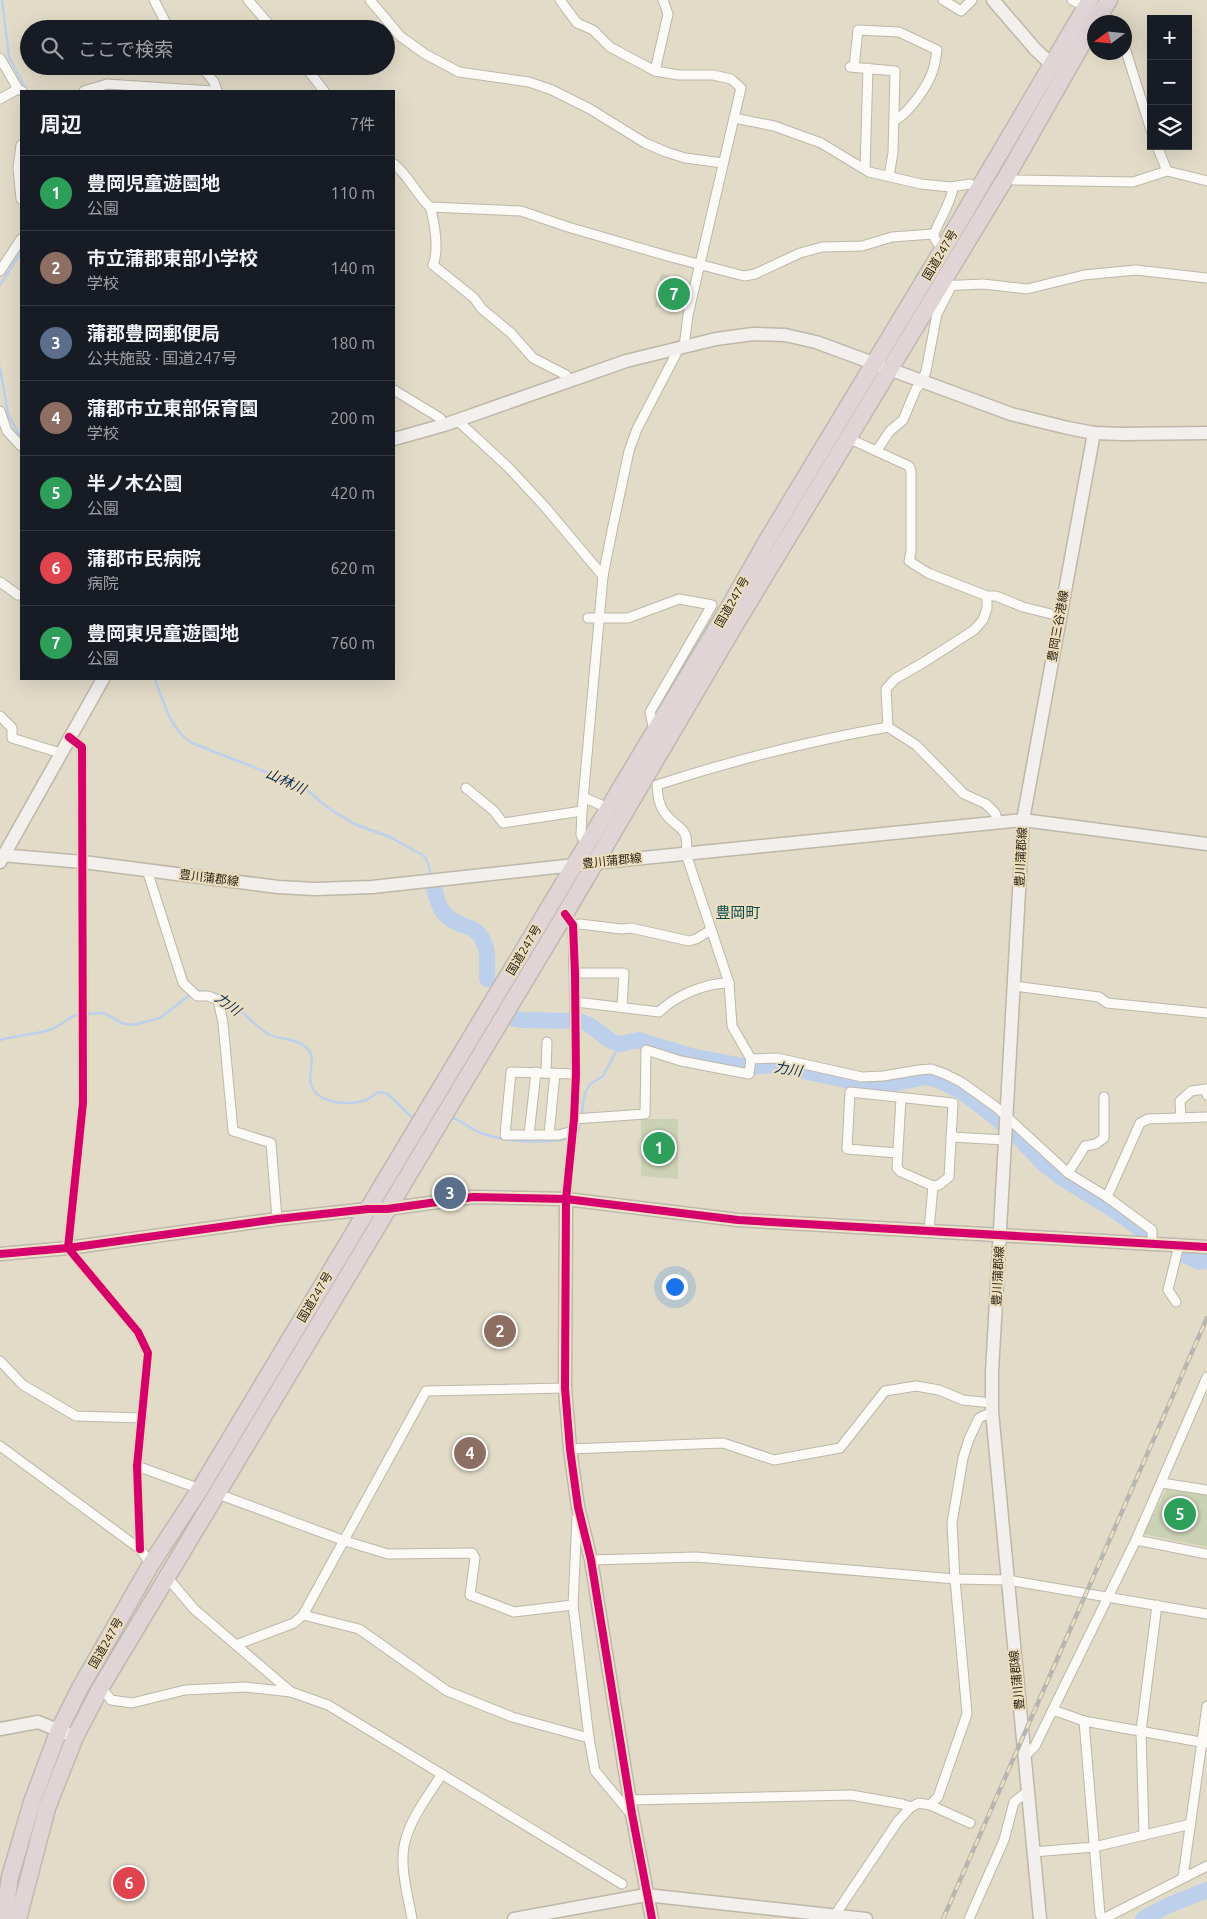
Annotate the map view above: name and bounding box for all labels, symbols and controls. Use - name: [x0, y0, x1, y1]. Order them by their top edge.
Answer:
- north arrow: [1087, 15, 1132, 60]
- map controls: [1147, 15, 1192, 150]
- button: +: [1147, 15, 1192, 60]
- search box: [20, 20, 395, 75]
- icon: search: [38, 34, 66, 62]
- text: ここで検索: [78, 38, 173, 60]
- button: −: [1147, 60, 1192, 105]
- button: layers: [1147, 105, 1192, 150]
- text: 周辺: [40, 112, 82, 136]
- text: 7件: [350, 115, 375, 133]
- text: 豊岡児童遊園地: [87, 172, 220, 194]
- text: 1: [51, 184, 61, 202]
- text: 110 m: [330, 184, 375, 202]
- text: 公園: [87, 199, 119, 217]
- street label: 国道247号: [919, 227, 960, 282]
- text: 市立蒲郡東部小学校: [87, 247, 258, 269]
- text: 2: [51, 259, 61, 277]
- text: 140 m: [330, 259, 375, 277]
- text: 学校: [87, 274, 119, 292]
- pin: 7: [658, 275, 690, 313]
- text: 蒲郡豊岡郵便局: [87, 322, 220, 344]
- text: 3: [51, 334, 61, 352]
- text: 180 m: [330, 334, 375, 352]
- text: 公共施設 · 国道247号: [87, 349, 237, 367]
- text: 蒲郡市立東部保育園: [87, 397, 258, 419]
- text: 4: [51, 409, 61, 427]
- text: 200 m: [330, 409, 375, 427]
- text: 学校: [87, 424, 119, 442]
- text: 半ノ木公園: [87, 472, 182, 494]
- text: 5: [51, 484, 61, 502]
- text: 420 m: [330, 484, 375, 502]
- text: 公園: [87, 499, 119, 517]
- text: 蒲郡市民病院: [87, 547, 201, 569]
- text: 6: [51, 559, 61, 577]
- text: 620 m: [330, 559, 375, 577]
- text: 病院: [87, 574, 119, 592]
- street label: 国道247号: [712, 574, 751, 629]
- street label: 豊岡三谷港線: [1045, 589, 1070, 663]
- text: 豊岡東児童遊園地: [87, 622, 239, 644]
- text: 7: [51, 634, 61, 652]
- text: 760 m: [330, 634, 375, 652]
- text: 公園: [87, 649, 119, 667]
- water label: 山林川: [264, 765, 310, 798]
- street label: 豊川蒲郡線: [1012, 827, 1029, 887]
- street label: 豊川蒲郡線: [581, 851, 642, 870]
- street label: 豊川蒲郡線: [178, 867, 240, 888]
- district label: 豊岡町: [715, 904, 761, 921]
- street label: 国道247号: [503, 922, 544, 977]
- water label: 力川: [212, 989, 246, 1020]
- water label: 力川: [773, 1059, 805, 1079]
- pin: 1: [643, 1129, 675, 1167]
- pin: 3: [434, 1174, 466, 1212]
- street label: 豊川蒲郡線: [989, 1246, 1006, 1306]
- street label: 国道247号: [294, 1269, 335, 1324]
- your location: [662, 1274, 688, 1300]
- pin: 2: [484, 1312, 516, 1350]
- pin: 4: [454, 1434, 486, 1472]
- pin: 5: [1164, 1495, 1196, 1533]
- street label: 国道247号: [86, 1615, 125, 1670]
- street label: 豊川蒲郡線: [1007, 1650, 1026, 1711]
- pin: 6: [113, 1864, 145, 1902]

